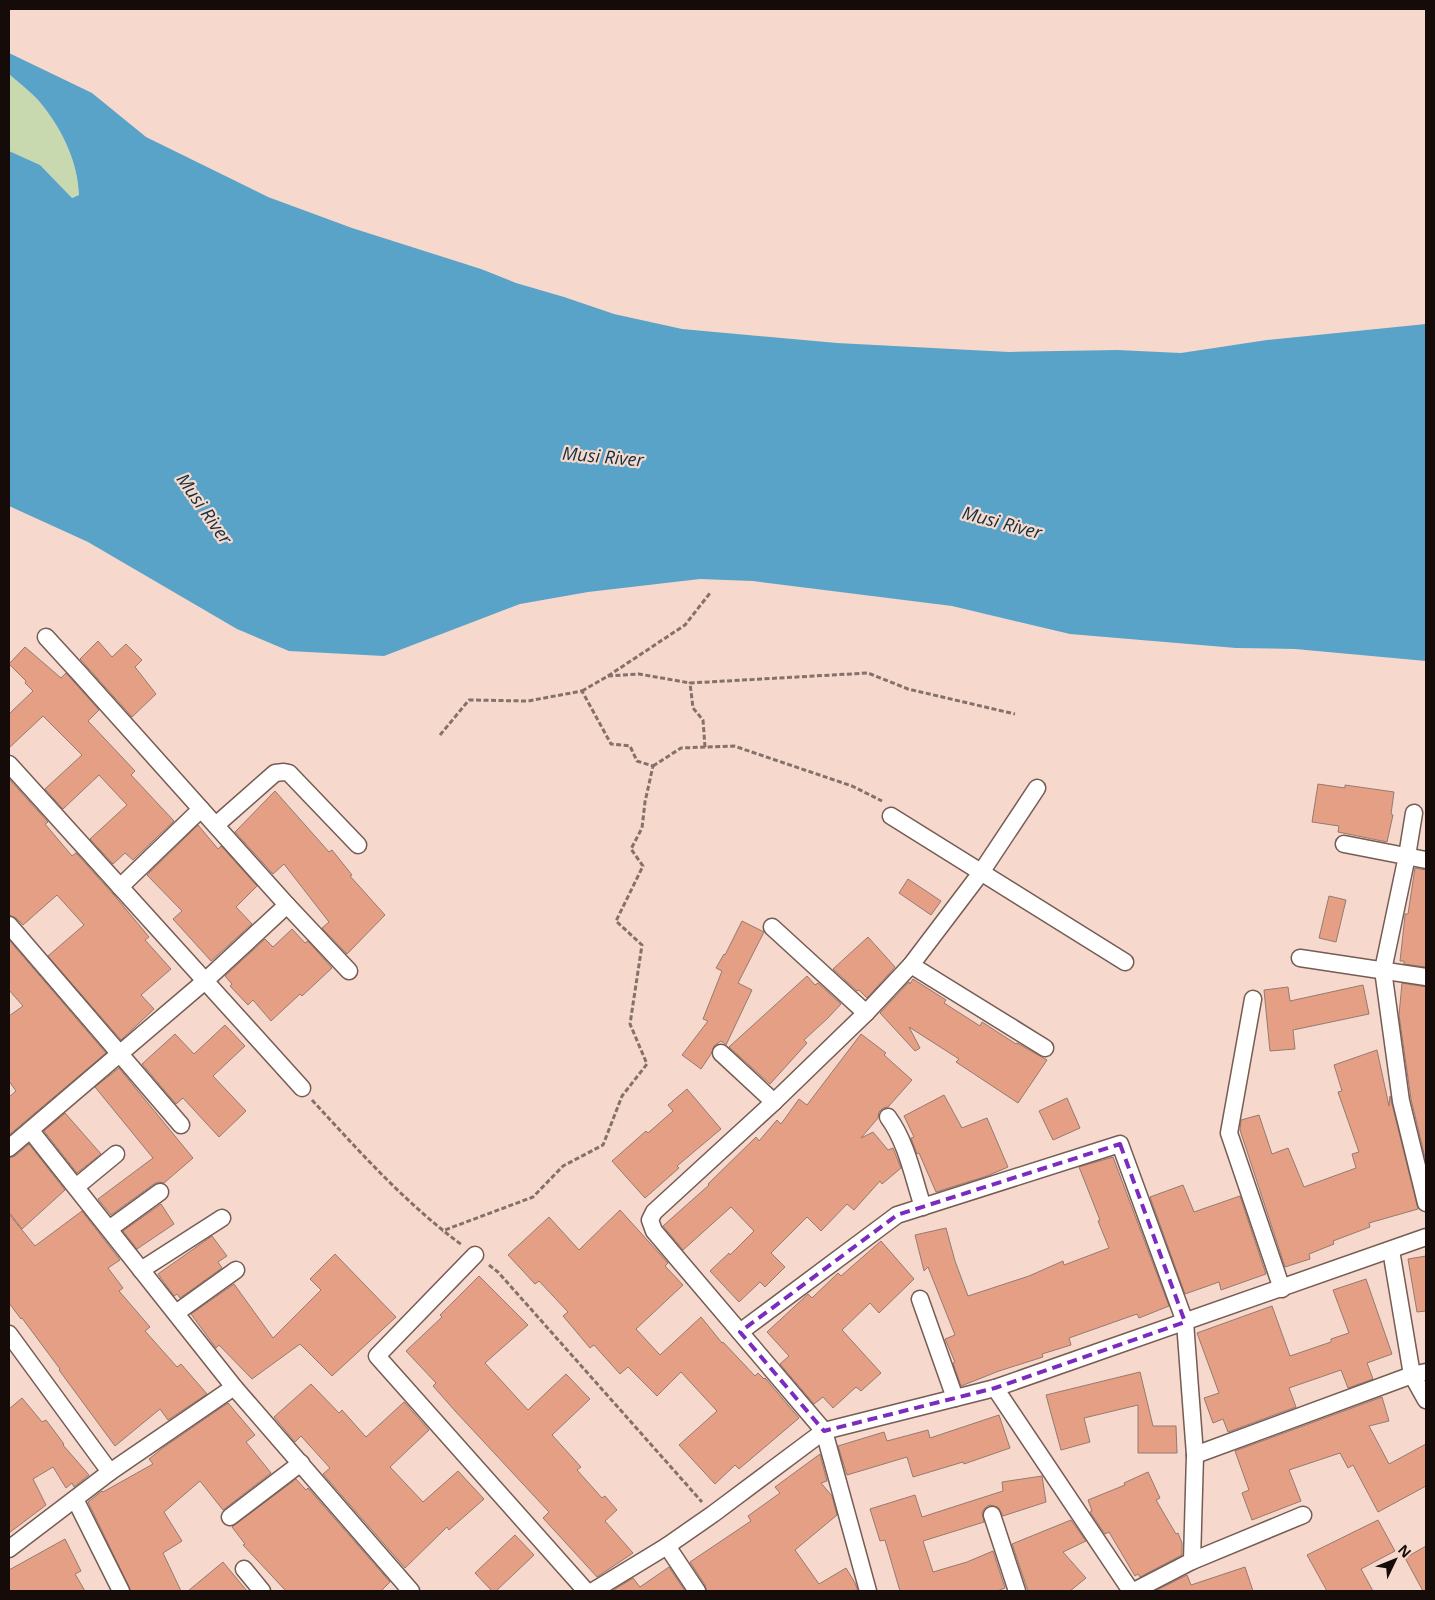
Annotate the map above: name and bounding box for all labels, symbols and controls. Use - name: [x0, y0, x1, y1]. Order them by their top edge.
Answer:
- water label: Musi River: [561, 440, 646, 472]
- water label: Musi River: [172, 468, 239, 549]
- water label: Musi River: [960, 500, 1046, 544]
- north arrow: [1370, 1535, 1420, 1585]
- text: N: [1394, 1540, 1416, 1561]

